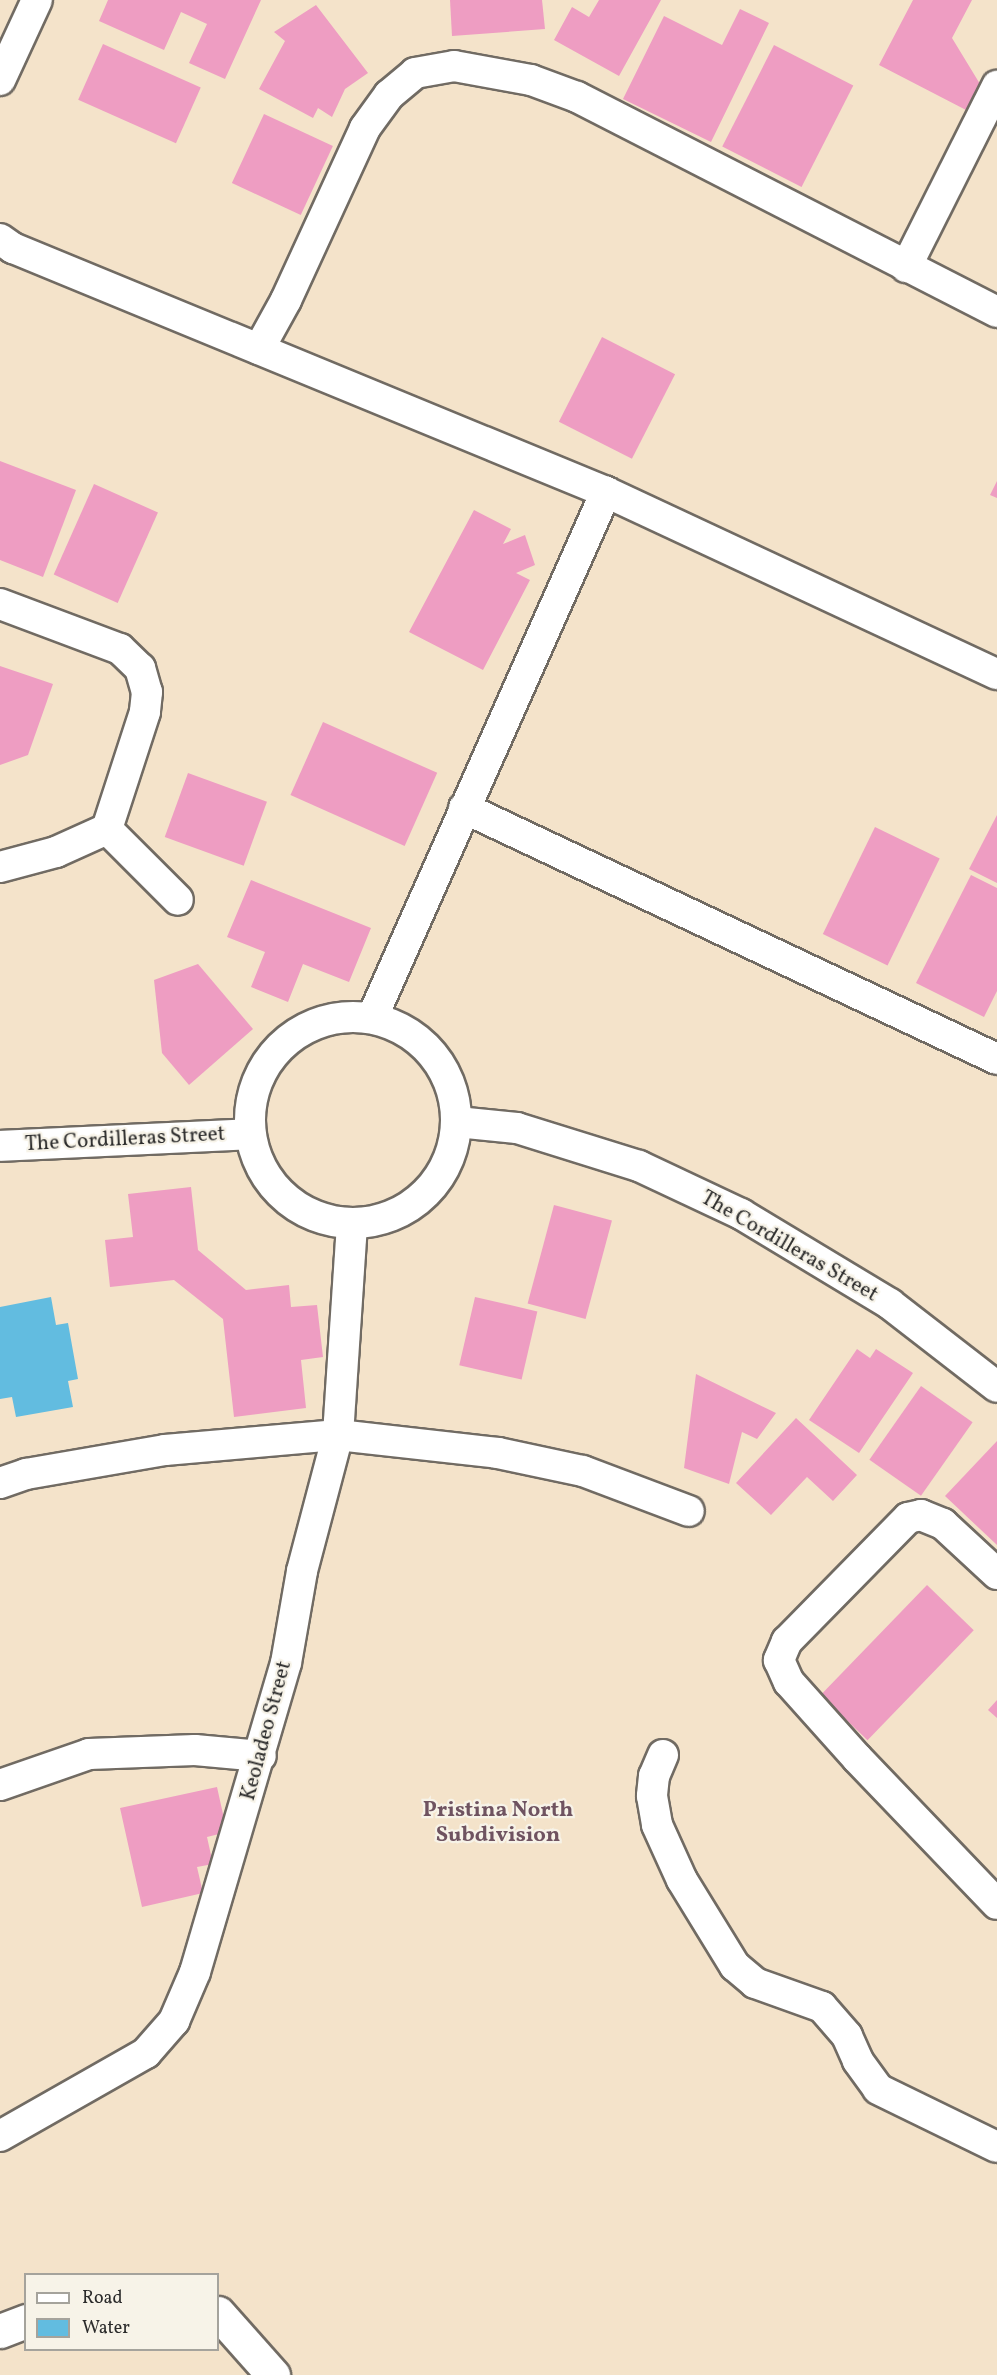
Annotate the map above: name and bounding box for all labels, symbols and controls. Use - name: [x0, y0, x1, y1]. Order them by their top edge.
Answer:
- street label: The Cordilleras Street: [24, 1122, 226, 1158]
- street label: The Cordilleras Street: [696, 1186, 882, 1308]
- street label: Keoladeo Street: [236, 1659, 298, 1803]
- district label: Pristina North Subdivision: [423, 1797, 573, 1849]
- legend: [24, 2273, 219, 2351]
- text: Road: [82, 2286, 123, 2311]
- text: Water: [82, 2316, 130, 2341]

